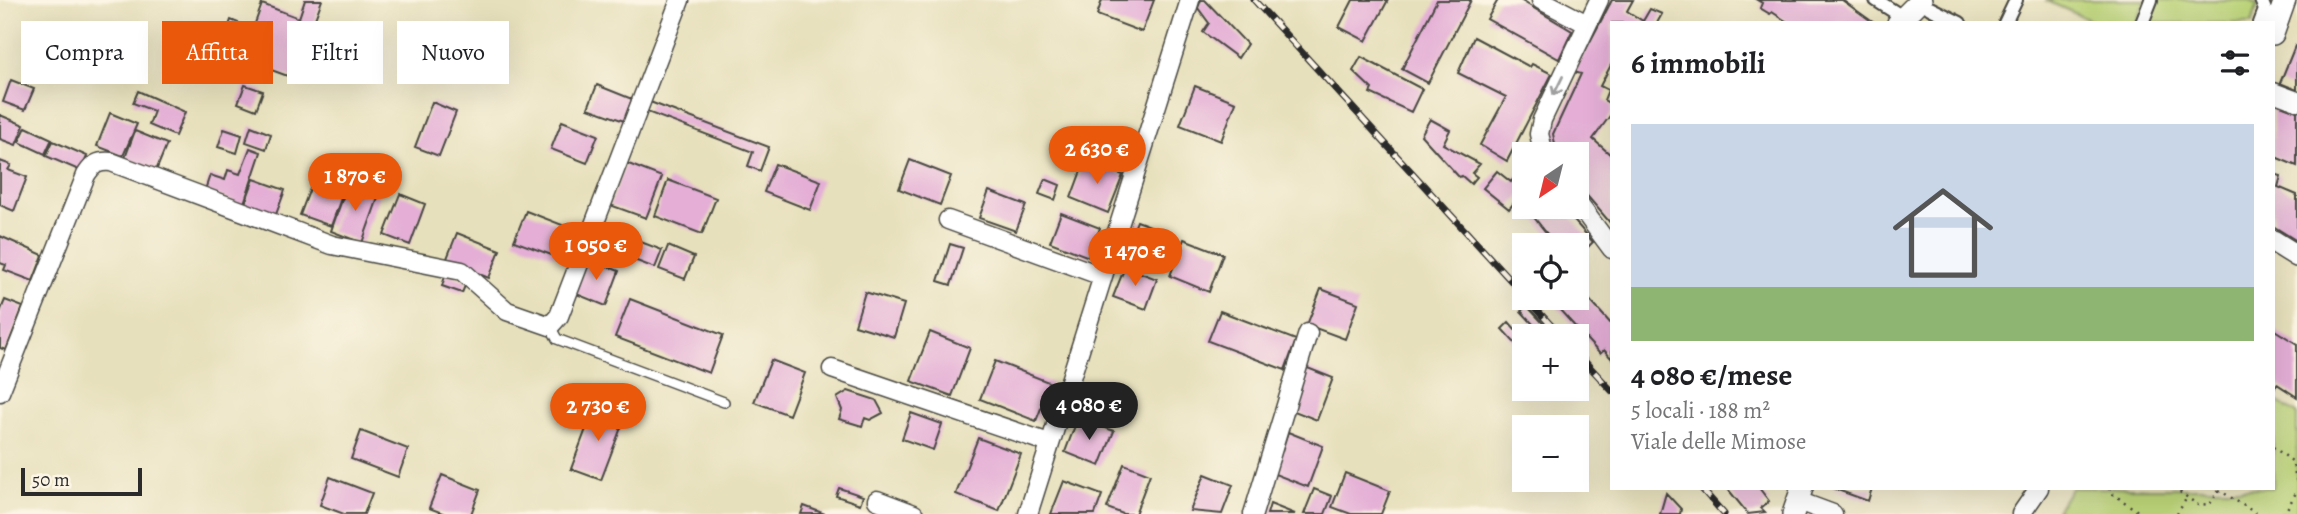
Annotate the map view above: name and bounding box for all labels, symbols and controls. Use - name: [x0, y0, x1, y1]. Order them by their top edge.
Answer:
- chip: Compra: [21, 21, 148, 84]
- chip: Affitta: [162, 21, 273, 84]
- chip: Filtri: [287, 21, 383, 84]
- chip: Nuovo: [397, 21, 509, 84]
- text: 6 immobili: [1631, 43, 1766, 83]
- icon: filters: [2216, 44, 2254, 82]
- one-way arrow: [1550, 75, 1564, 96]
- pin: 2 630 €: [1032, 127, 1162, 186]
- text: 2 630 €: [1065, 133, 1129, 164]
- north arrow: [1512, 142, 1589, 219]
- map controls: [1512, 142, 1589, 492]
- pin: 1 870 €: [290, 154, 420, 213]
- text: 1 870 €: [324, 160, 386, 191]
- icon: home: [1880, 170, 2006, 296]
- pin: 1 050 €: [531, 222, 661, 282]
- text: 1 050 €: [565, 229, 627, 260]
- pin: 1 470 €: [1070, 229, 1200, 288]
- button: locate: [1512, 233, 1589, 310]
- text: 1 470 €: [1104, 235, 1166, 266]
- button: +: [1512, 324, 1589, 401]
- text: 4 080 €/mese: [1631, 355, 1792, 395]
- pin: 4 080 €: [1024, 382, 1154, 442]
- pin: 2 730 €: [533, 384, 663, 443]
- text: 4 080 €: [1056, 389, 1122, 420]
- text: 2 730 €: [566, 390, 630, 421]
- text: 5 locali · 188 m²: [1631, 395, 1770, 426]
- button: −: [1512, 415, 1589, 492]
- text: Viale delle Mimose: [1631, 426, 1806, 457]
- scale bar: [21, 465, 142, 497]
- text: 50 m: [32, 467, 70, 493]

